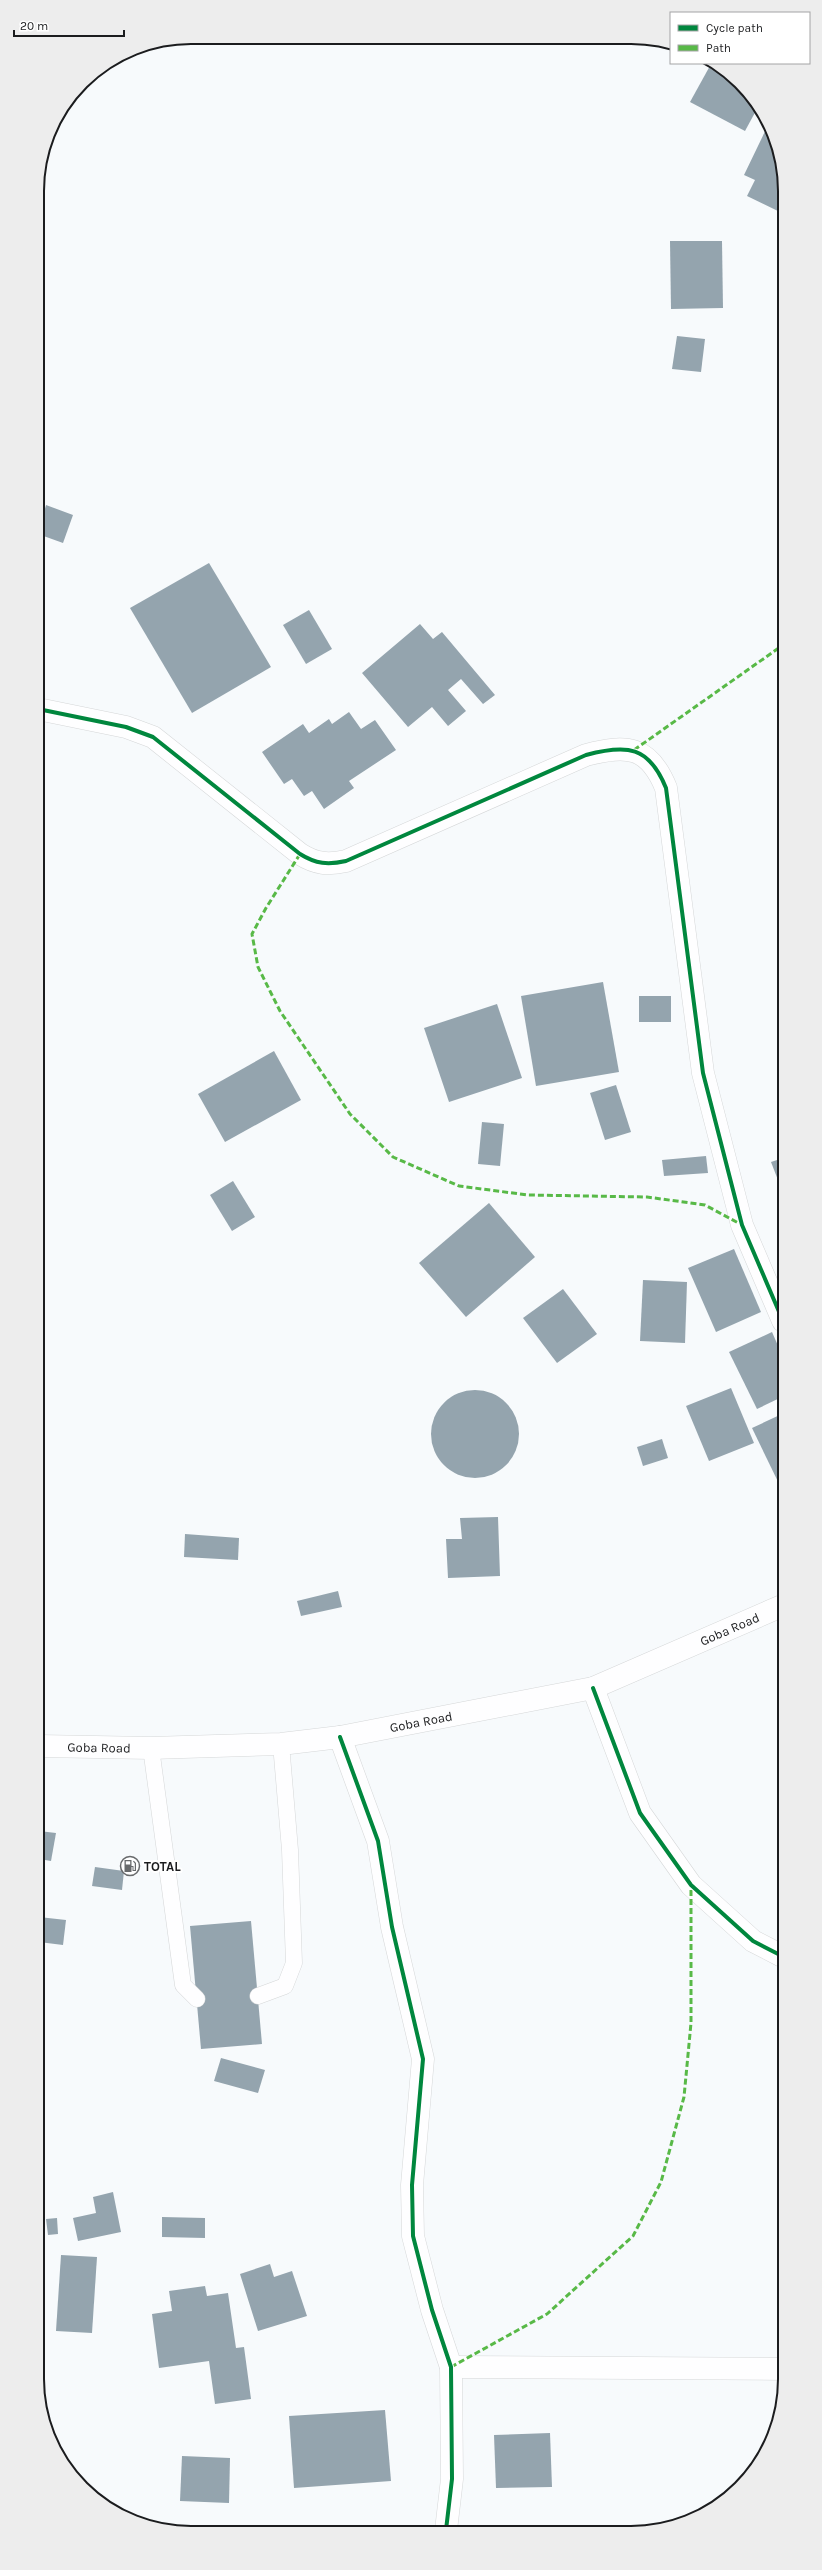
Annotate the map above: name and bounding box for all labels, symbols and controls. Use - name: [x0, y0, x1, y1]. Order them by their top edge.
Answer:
- scale bar: [14, 12, 124, 38]
- legend: [670, 12, 810, 64]
- text: 20 m: [20, 19, 48, 33]
- text: Cycle path: [706, 21, 763, 35]
- text: Path: [706, 41, 731, 55]
- street label: Goba Road: [697, 1609, 762, 1648]
- street label: Goba Road: [388, 1708, 454, 1735]
- street label: Goba Road: [67, 1739, 131, 1755]
- fuel station icon: TOTAL: [119, 1855, 141, 1877]
- place label: TOTAL: [144, 1859, 181, 1874]

